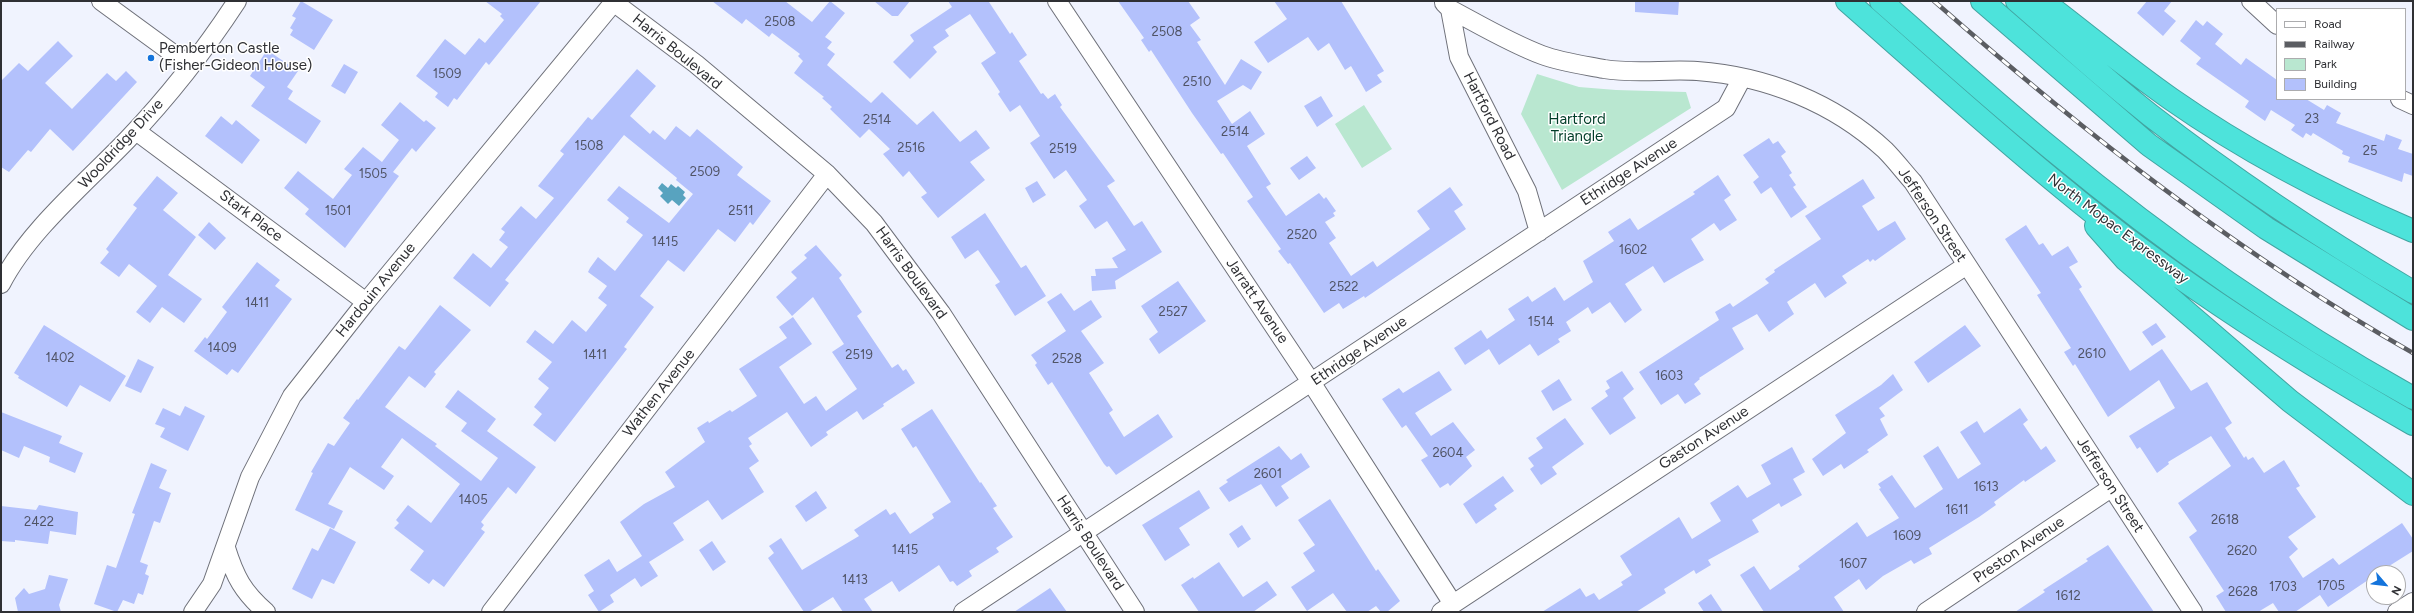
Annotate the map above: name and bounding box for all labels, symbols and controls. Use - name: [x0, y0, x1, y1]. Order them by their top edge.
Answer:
- legend: [2276, 8, 2406, 100]
- street label: Harris Boulevard: [629, 10, 725, 94]
- house number: 2508: [764, 14, 796, 30]
- text: Road: [2314, 17, 2342, 31]
- house number: 2508: [1151, 24, 1183, 40]
- text: Railway: [2314, 37, 2355, 51]
- place label: Pemberton Castle (Fisher-Gideon House): [159, 40, 312, 75]
- marker: Pemberton Castle (Fisher-Gideon House): [146, 53, 156, 63]
- text: Park: [2314, 57, 2337, 71]
- house number: 1509: [433, 66, 461, 82]
- street label: Hartford Road: [1459, 69, 1519, 163]
- house number: 2510: [1183, 74, 1211, 90]
- text: Building: [2314, 77, 2357, 91]
- street label: Wooldridge Drive: [75, 95, 167, 193]
- park label: Hartford Triangle: [1548, 111, 1606, 146]
- house number: 23: [2305, 111, 2319, 127]
- house number: 2514: [863, 112, 891, 128]
- house number: 2514: [1221, 124, 1249, 140]
- street label: Ethridge Avenue: [1577, 134, 1681, 210]
- house number: 1508: [574, 138, 604, 154]
- house number: 2516: [897, 140, 925, 156]
- house number: 2519: [1049, 141, 1077, 157]
- house number: 25: [2363, 143, 2377, 159]
- house number: 2509: [690, 164, 720, 180]
- street label: Jefferson Street: [1894, 164, 1970, 266]
- house number: 1505: [359, 166, 387, 182]
- street label: North Mopac Expressway: [2044, 170, 2192, 288]
- street label: Stark Place: [216, 186, 286, 246]
- house number: 1501: [325, 203, 351, 219]
- house number: 2511: [728, 203, 754, 219]
- street label: Harris Boulevard: [871, 223, 951, 323]
- house number: 2520: [1287, 227, 1317, 243]
- house number: 1415: [652, 234, 678, 250]
- street label: Hardouin Avenue: [332, 239, 420, 341]
- house number: 1602: [1619, 242, 1647, 258]
- street label: Jarratt Avenue: [1222, 255, 1292, 347]
- house number: 2522: [1329, 279, 1359, 295]
- house number: 1411: [245, 295, 269, 311]
- house number: 2527: [1159, 304, 1187, 320]
- street label: Ethridge Avenue: [1308, 312, 1410, 390]
- house number: 1514: [1528, 314, 1554, 330]
- house number: 1409: [207, 340, 237, 356]
- street label: Wathen Avenue: [619, 346, 699, 440]
- house number: 2610: [2078, 346, 2106, 362]
- house number: 1411: [583, 347, 607, 363]
- house number: 2519: [845, 347, 873, 363]
- house number: 1402: [45, 350, 75, 366]
- house number: 2528: [1052, 351, 1082, 367]
- house number: 1603: [1655, 368, 1683, 384]
- street label: Gaston Avenue: [1656, 402, 1752, 474]
- street label: Jefferson Street: [2073, 434, 2147, 536]
- house number: 2604: [1432, 445, 1464, 461]
- house number: 2601: [1254, 466, 1282, 482]
- house number: 1613: [1973, 479, 1999, 495]
- house number: 1405: [458, 492, 488, 508]
- street label: Harris Boulevard: [1053, 492, 1127, 594]
- house number: 1611: [1945, 502, 1969, 518]
- house number: 2618: [2211, 512, 2239, 528]
- street label: Preston Avenue: [1970, 513, 2068, 587]
- house number: 2422: [24, 514, 54, 530]
- house number: 1609: [1893, 528, 1921, 544]
- house number: 1415: [892, 542, 918, 558]
- house number: 2620: [2227, 543, 2257, 559]
- house number: 1607: [1839, 556, 1867, 572]
- north arrow: [2366, 565, 2406, 605]
- house number: 1413: [842, 572, 868, 588]
- house number: 1705: [2317, 578, 2345, 594]
- house number: 1703: [2269, 579, 2297, 595]
- house number: 2628: [2228, 584, 2258, 600]
- text: N: [2388, 584, 2404, 597]
- house number: 1612: [2055, 588, 2081, 604]

